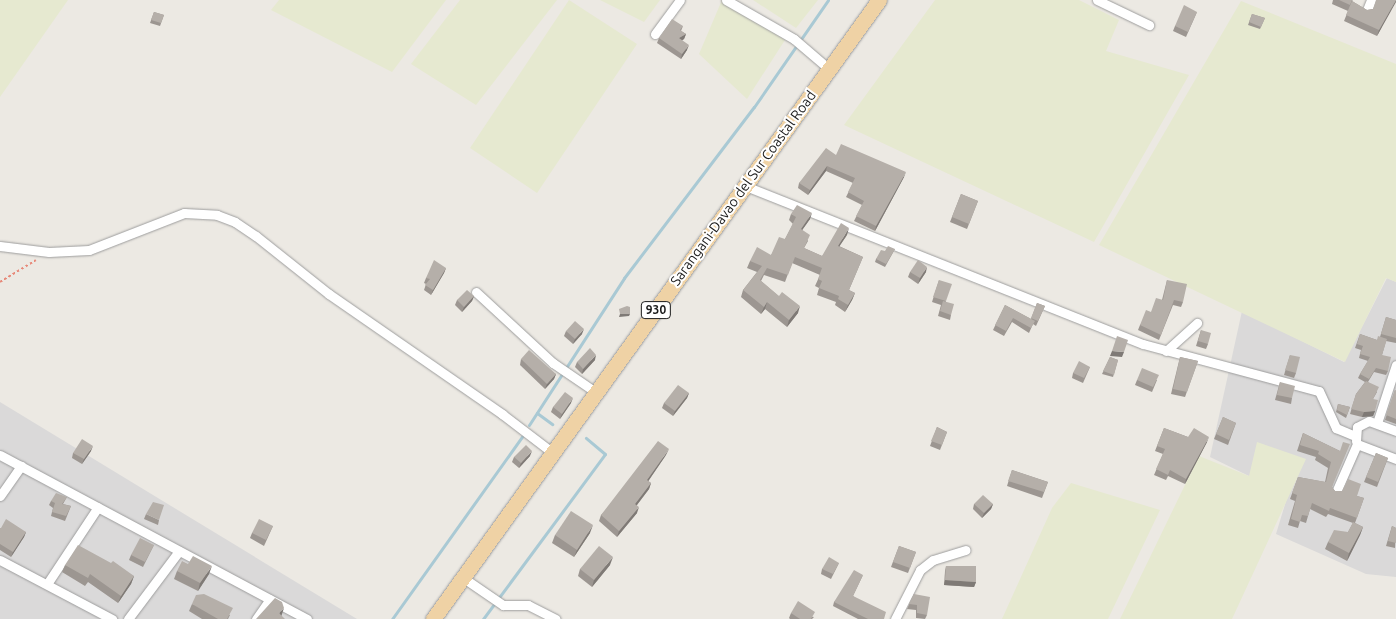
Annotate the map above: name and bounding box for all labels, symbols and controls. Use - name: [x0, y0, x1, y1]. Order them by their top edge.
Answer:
- street label: Sarangani-Davao del Sur Coastal Road: [667, 87, 819, 289]
- road number: 930: [640, 300, 672, 320]

